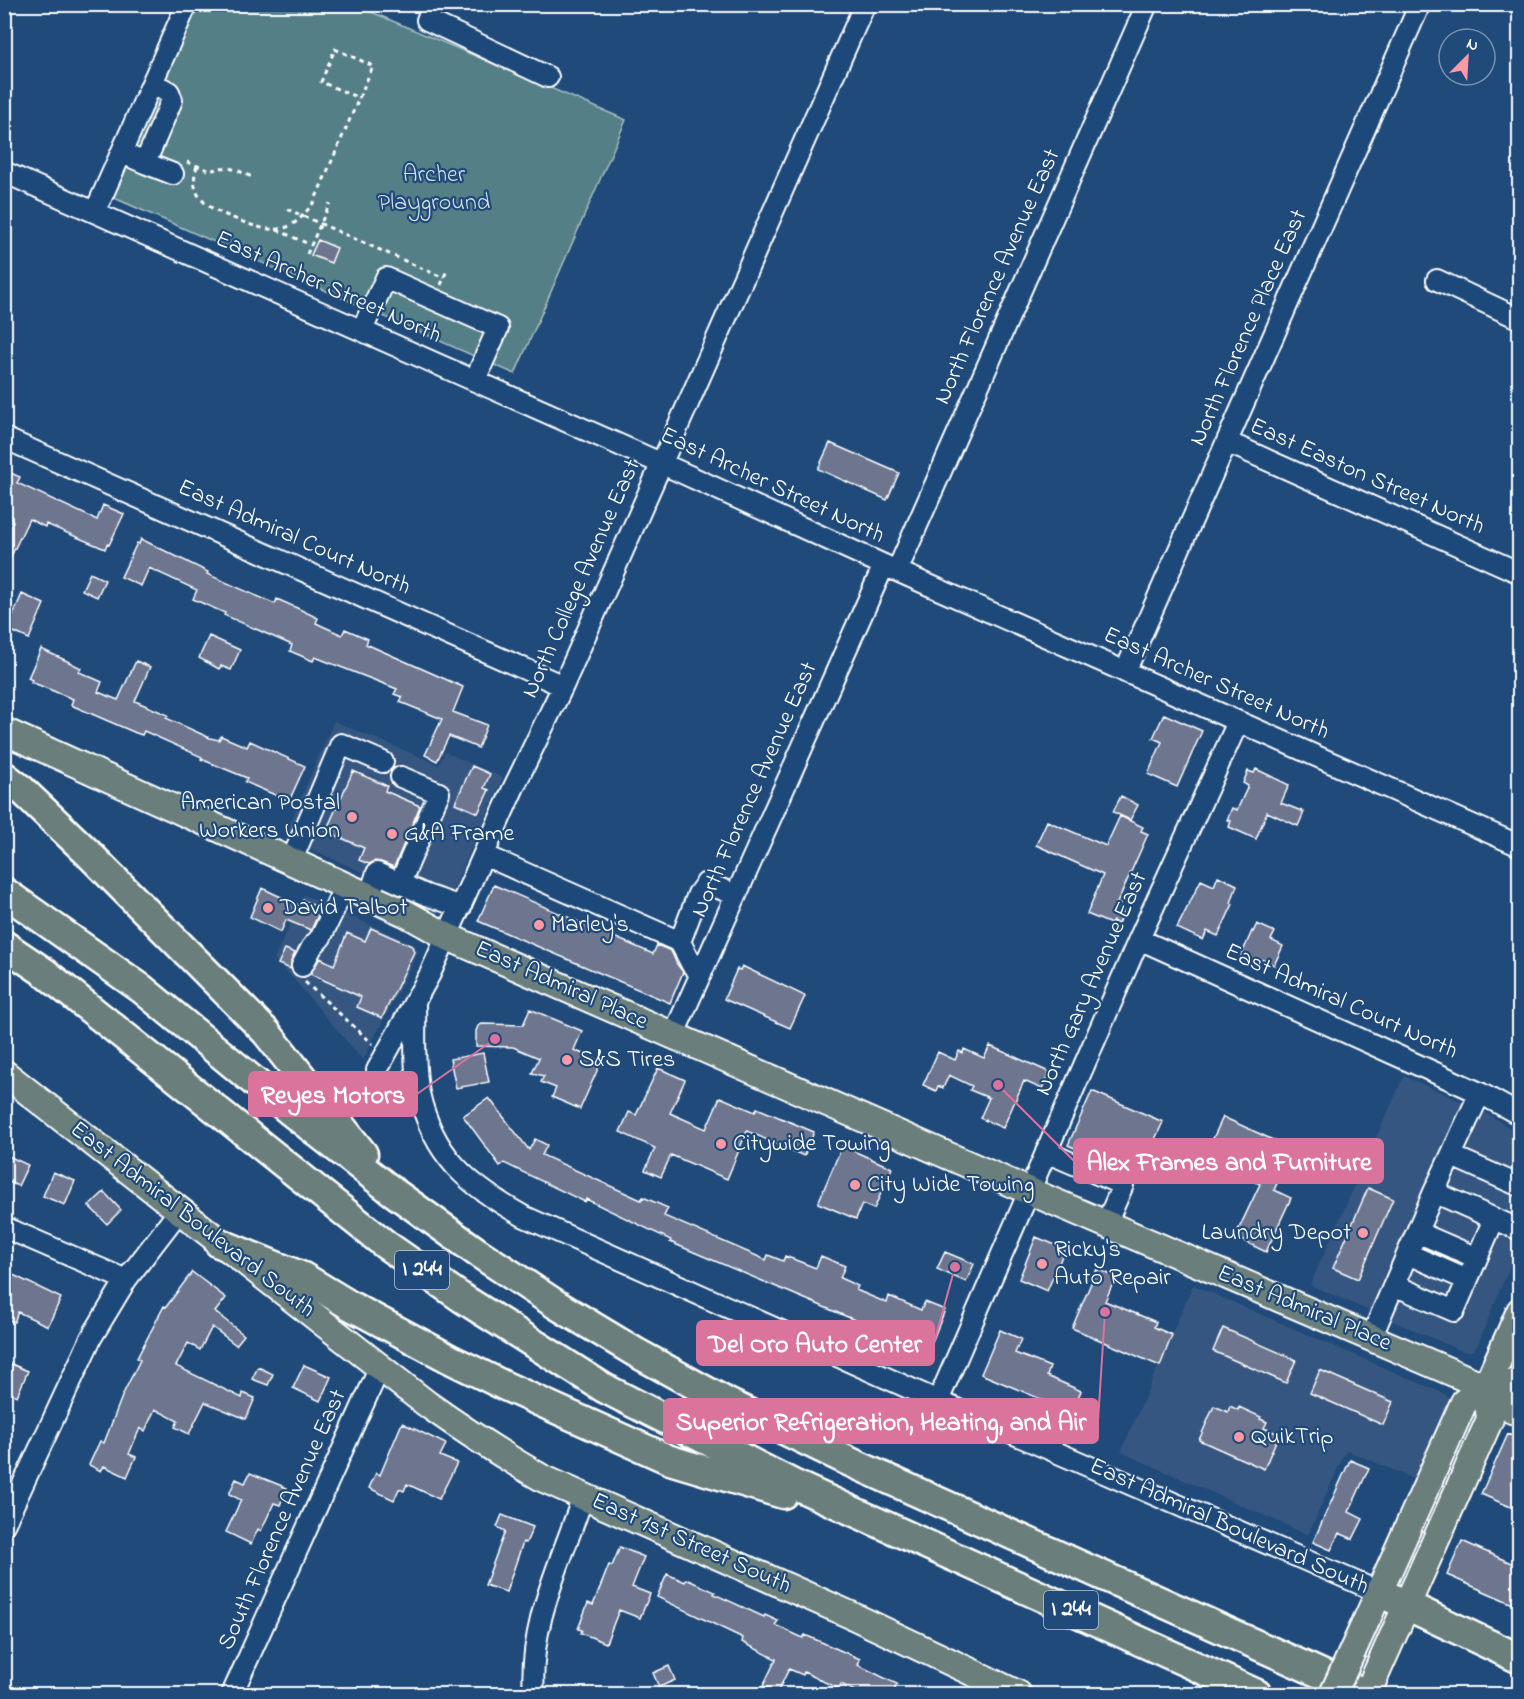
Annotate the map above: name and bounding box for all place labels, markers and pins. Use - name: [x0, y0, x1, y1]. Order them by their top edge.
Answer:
- place label: American Postal Workers Union: [180, 786, 340, 849]
- marker: American Postal Workers Union: [345, 810, 359, 824]
- place label: G&A Frame: [404, 817, 514, 852]
- marker: G&A Frame: [385, 827, 399, 841]
- place label: David Talbot: [279, 891, 408, 926]
- marker: David Talbot: [261, 901, 275, 915]
- place label: Marley's: [551, 908, 629, 944]
- marker: Marley's: [532, 918, 546, 932]
- place label: S&S Tires: [579, 1043, 675, 1078]
- marker: S&S Tires: [560, 1053, 574, 1067]
- callout: Reyes Motors: [249, 1072, 417, 1116]
- place label: Citywide Towing: [733, 1127, 890, 1163]
- marker: Citywide Towing: [714, 1137, 728, 1151]
- callout: Alex Frames and Furniture: [1074, 1139, 1383, 1183]
- place label: City Wide Towing: [867, 1168, 1034, 1204]
- marker: City Wide Towing: [848, 1178, 862, 1192]
- place label: Laundry Depot: [1201, 1216, 1351, 1252]
- marker: Laundry Depot: [1356, 1226, 1370, 1240]
- place label: Ricky's Auto Repair: [1054, 1233, 1171, 1296]
- marker: Ricky's Auto Repair: [1035, 1257, 1049, 1271]
- callout: Del Oro Auto Center: [697, 1321, 934, 1365]
- callout: Superior Refrigeration, Heating, and Air: [664, 1399, 1098, 1443]
- place label: QuikTrip: [1251, 1420, 1334, 1455]
- marker: QuikTrip: [1232, 1430, 1246, 1444]

